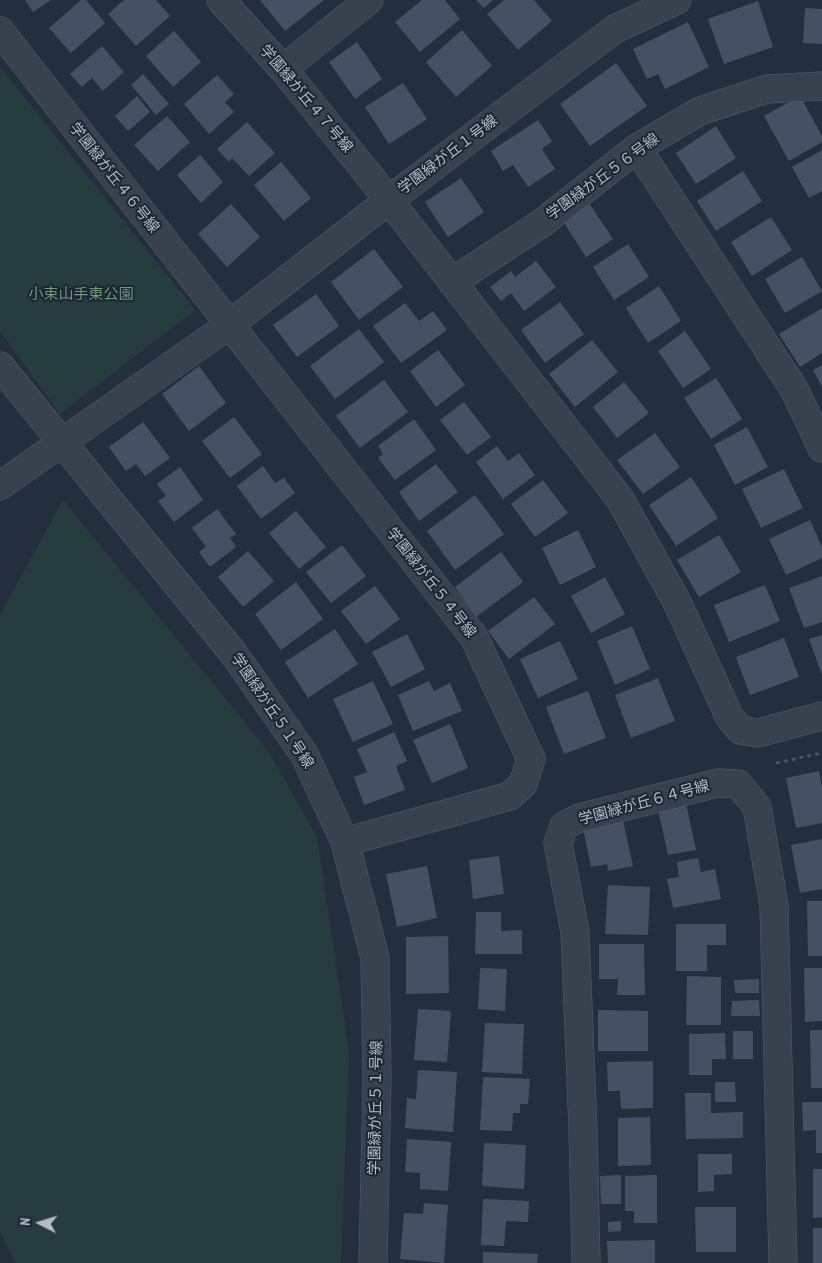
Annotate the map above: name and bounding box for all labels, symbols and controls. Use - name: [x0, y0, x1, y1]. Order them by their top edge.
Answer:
- street label: 学園緑が丘４７号線: [256, 42, 356, 156]
- street label: 学園緑が丘１号線: [395, 112, 501, 198]
- street label: 学園緑が丘４６号線: [65, 119, 163, 237]
- street label: 学園緑が丘５６号線: [543, 130, 663, 224]
- park label: 小束山手東公園: [29, 286, 133, 304]
- street label: 学園緑が丘５４号線: [382, 524, 480, 642]
- street label: 学園緑が丘５１号線: [227, 650, 317, 772]
- street label: 学園緑が丘６４号線: [576, 777, 712, 829]
- street label: 学園緑が丘５１号線: [366, 1040, 386, 1176]
- north arrow: [15, 1198, 65, 1248]
- text: N: [16, 1217, 34, 1226]

